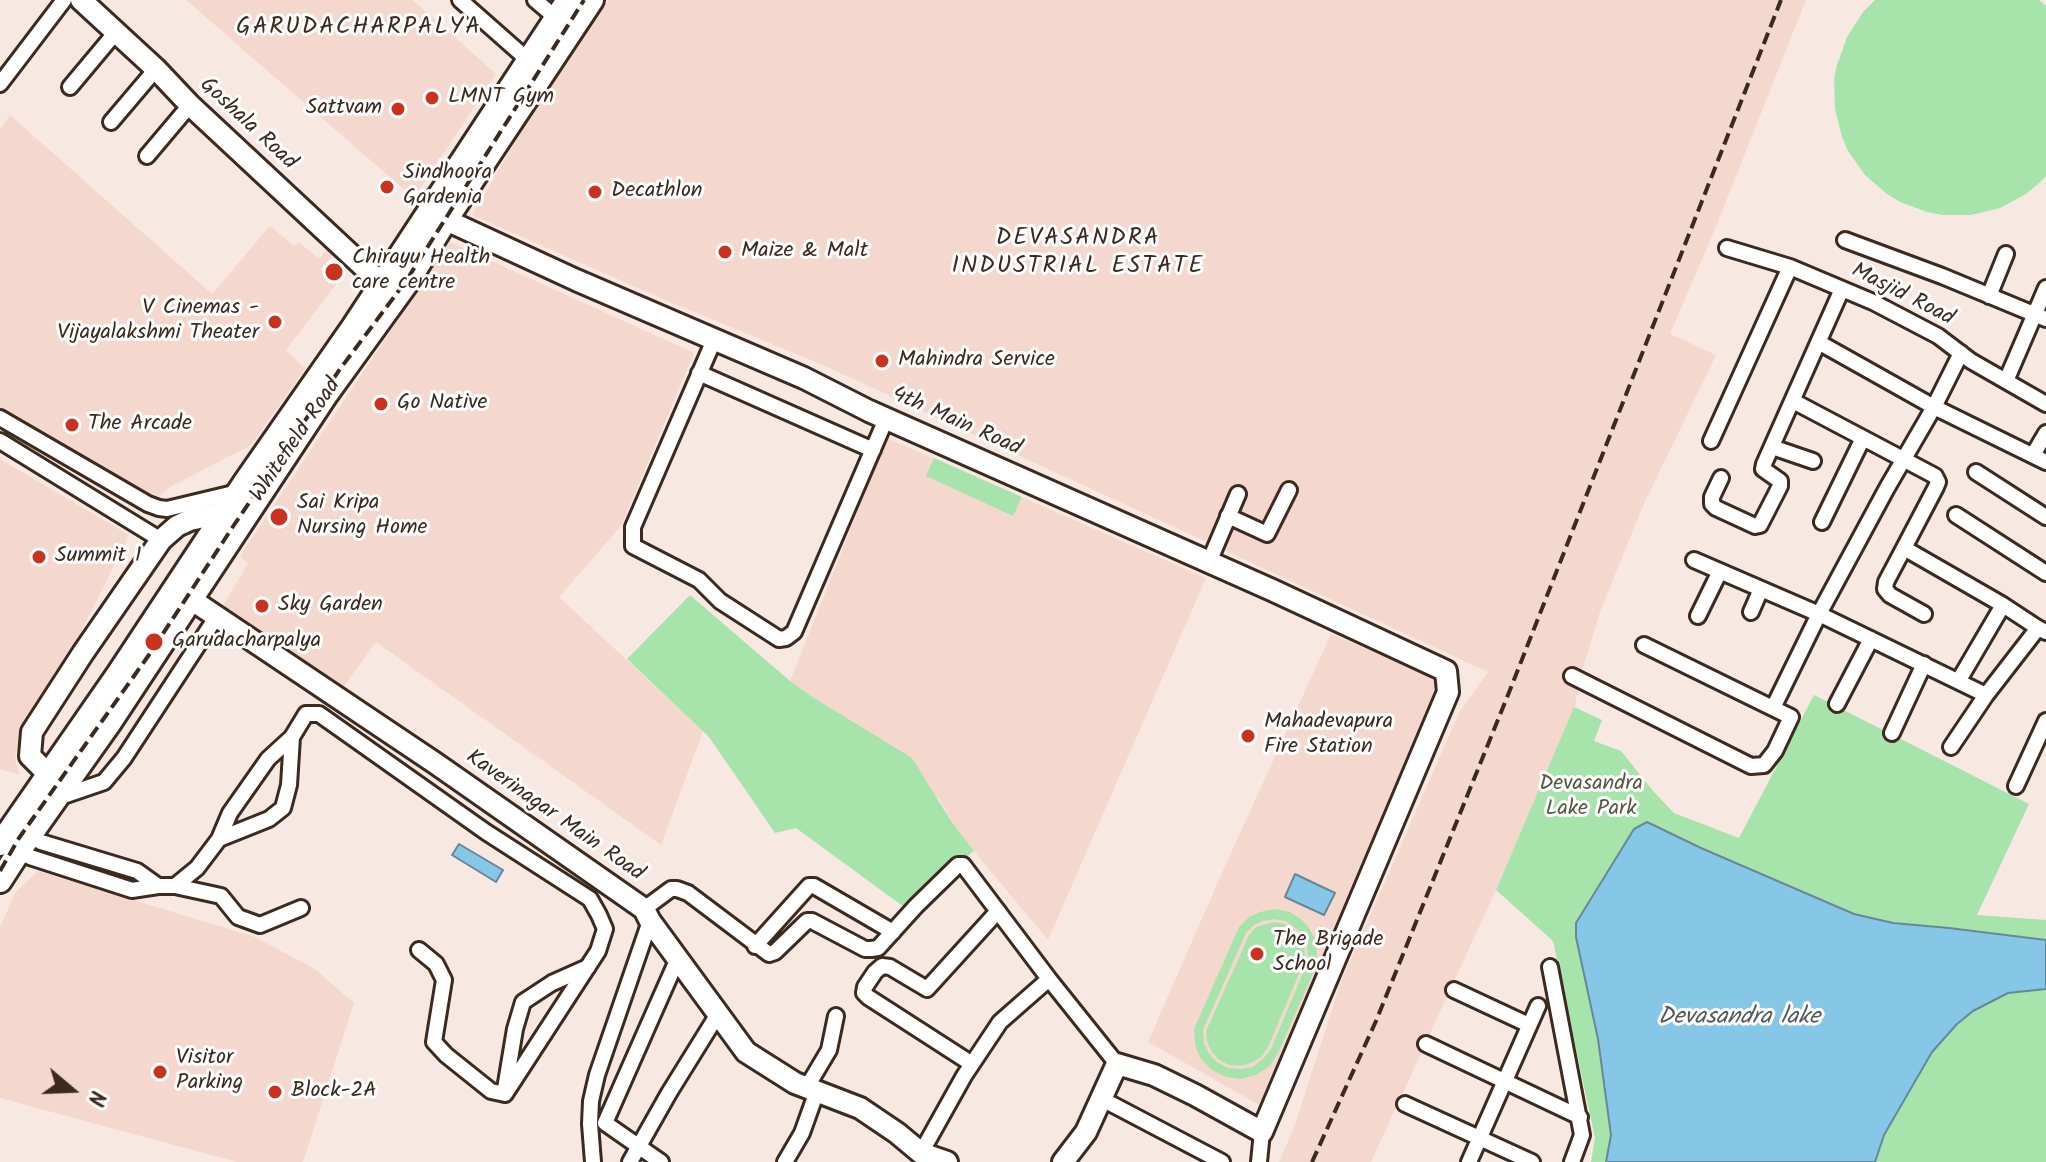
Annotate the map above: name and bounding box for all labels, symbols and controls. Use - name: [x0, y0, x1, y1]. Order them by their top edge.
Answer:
- district label: GARUDACHARPALYA: [236, 15, 482, 43]
- street label: Goshala Road: [193, 73, 301, 177]
- place label: LMNT Gym: [448, 85, 554, 111]
- marker: LMNT Gym: [423, 89, 441, 107]
- place label: Sattvam: [306, 96, 382, 122]
- marker: Sattvam: [389, 100, 407, 118]
- place label: Sindhoora Gardenia: [403, 161, 492, 212]
- marker: Sindhoora Gardenia: [378, 178, 396, 196]
- place label: Decathlon: [611, 179, 703, 205]
- marker: Decathlon: [586, 183, 604, 201]
- district label: DEVASANDRA INDUSTRIAL ESTATE: [952, 226, 1204, 282]
- place label: Maize & Malt: [741, 239, 868, 265]
- marker: Maize & Malt: [716, 243, 734, 261]
- place label: Chirayu Health care centre: [352, 246, 490, 298]
- street label: Masjid Road: [1846, 259, 1958, 333]
- marker: Chirayu Health care centre: [323, 261, 345, 283]
- place label: V Cinemas - Vijayalakshmi Theater: [57, 296, 259, 348]
- marker: V Cinemas - Vijayalakshmi Theater: [266, 313, 284, 331]
- place label: Mahindra Service: [898, 348, 1055, 374]
- marker: Mahindra Service: [873, 352, 891, 370]
- street label: Whitefield Road: [246, 374, 348, 508]
- street label: 4th Main Road: [887, 383, 1025, 463]
- place label: Go Native: [397, 391, 487, 417]
- marker: Go Native: [372, 395, 390, 413]
- place label: The Arcade: [88, 412, 192, 438]
- marker: The Arcade: [63, 416, 81, 434]
- place label: Sai Kripa Nursing Home: [297, 491, 427, 542]
- marker: Sai Kripa Nursing Home: [268, 506, 290, 528]
- place label: Summit 1: [55, 544, 142, 570]
- marker: Summit 1: [30, 548, 48, 566]
- place label: Sky Garden: [278, 593, 383, 619]
- marker: Sky Garden: [253, 597, 271, 615]
- place label: Garudacharpalya: [172, 629, 321, 655]
- marker: Garudacharpalya: [143, 631, 165, 653]
- place label: Mahadevapura Fire Station: [1264, 710, 1393, 762]
- marker: Mahadevapura Fire Station: [1239, 727, 1257, 745]
- street label: Kaverinagar Main Road: [460, 746, 648, 888]
- park label: Devasandra Lake Park: [1539, 772, 1643, 824]
- place label: The Brigade School: [1273, 928, 1383, 980]
- marker: The Brigade School: [1248, 945, 1266, 963]
- water label: Devasandra lake: [1658, 1005, 1820, 1033]
- place label: Visitor Parking: [176, 1046, 243, 1098]
- north arrow: [32, 1050, 112, 1130]
- marker: Visitor Parking: [151, 1063, 169, 1081]
- place label: Block-2A: [291, 1079, 377, 1105]
- marker: Block-2A: [266, 1083, 284, 1101]
- text: N: [76, 1086, 114, 1110]

